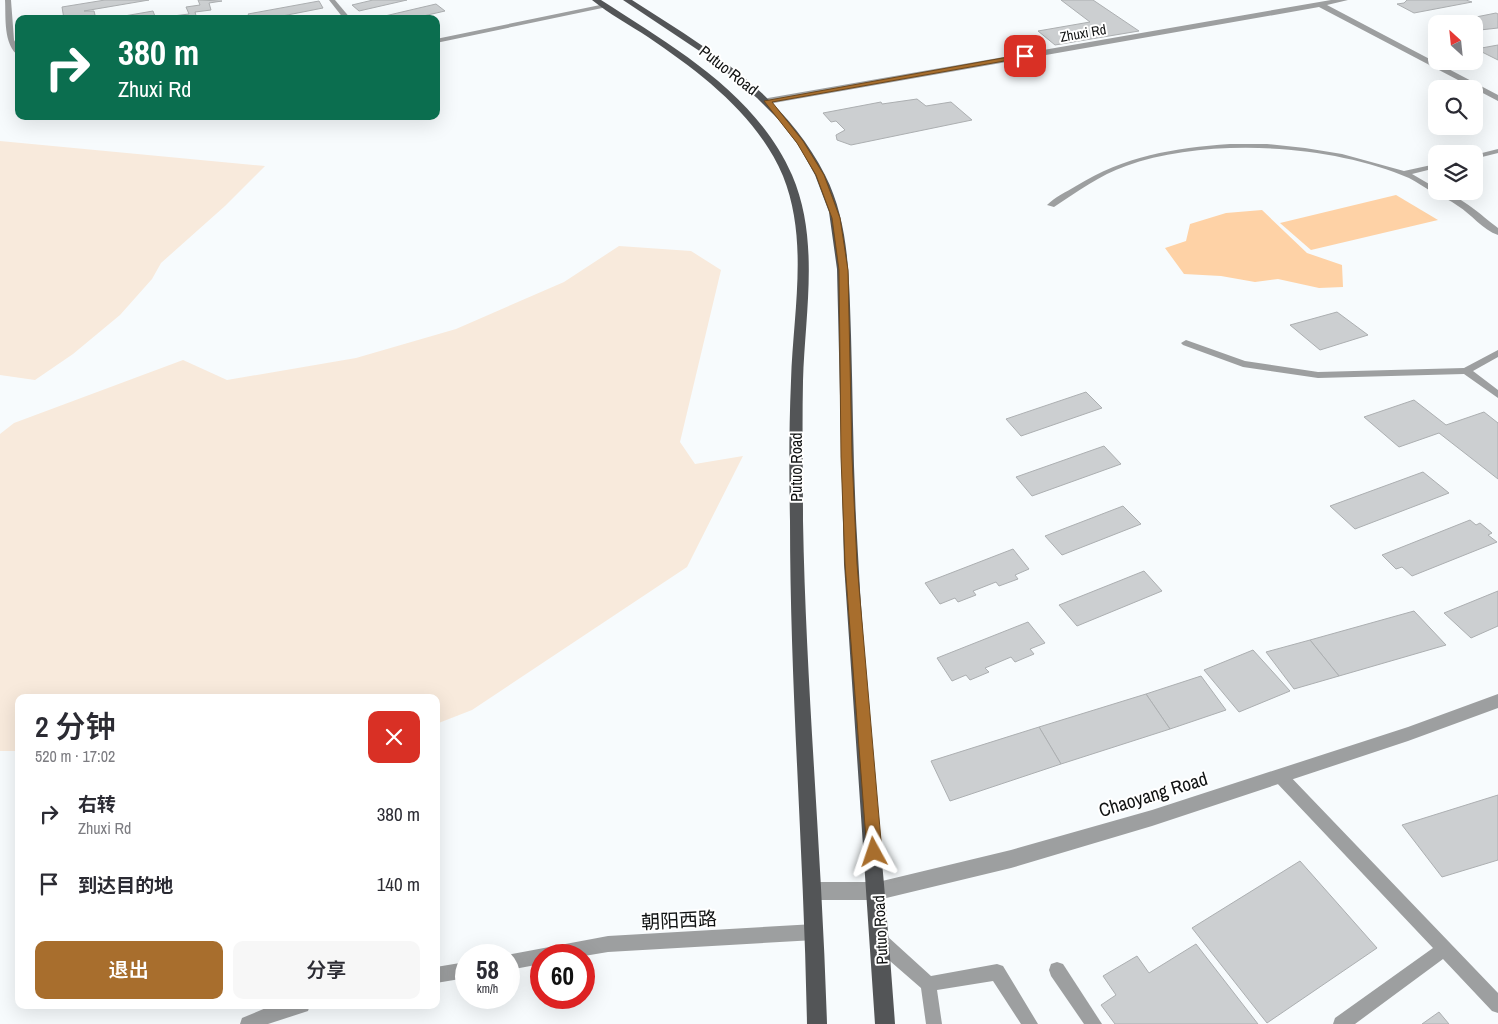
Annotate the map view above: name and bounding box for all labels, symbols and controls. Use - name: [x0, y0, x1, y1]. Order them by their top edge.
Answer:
- north arrow: [1428, 15, 1482, 70]
- map controls: [1428, 15, 1483, 200]
- street label: Zhuxi Rd: [1059, 20, 1107, 46]
- text: 380 m: [118, 29, 199, 76]
- icon: right: [35, 35, 100, 100]
- pin: [1004, 35, 1046, 77]
- street label: Putuo Road: [695, 40, 763, 100]
- icon: arrive: [1011, 42, 1039, 70]
- text: Zhuxi Rd: [118, 74, 191, 104]
- button: search: [1428, 80, 1483, 135]
- button: layers: [1428, 145, 1483, 200]
- street label: Putuo Road: [785, 432, 807, 502]
- text: 2 分钟: [35, 706, 116, 746]
- button: close: [368, 711, 420, 763]
- text: 520 m · 17:02: [35, 745, 115, 767]
- street label: Chaoyang Road: [1095, 765, 1211, 823]
- text: 右转: [78, 791, 116, 817]
- icon: right: [35, 800, 63, 828]
- text: 380 m: [377, 801, 420, 827]
- text: Zhuxi Rd: [78, 817, 131, 839]
- position arrow: [847, 825, 899, 877]
- icon: arrive: [35, 870, 63, 898]
- text: 140 m: [377, 871, 420, 897]
- text: 到达目的地: [78, 872, 173, 898]
- street label: Putuo Road: [867, 895, 893, 965]
- street label: 朝阳西路: [640, 905, 718, 935]
- button: 退出: [35, 941, 223, 999]
- button: 分享: [233, 941, 420, 999]
- speed limit sign: 60: [530, 944, 595, 1009]
- text: 58: [476, 953, 499, 987]
- text: km/h: [477, 981, 498, 997]

